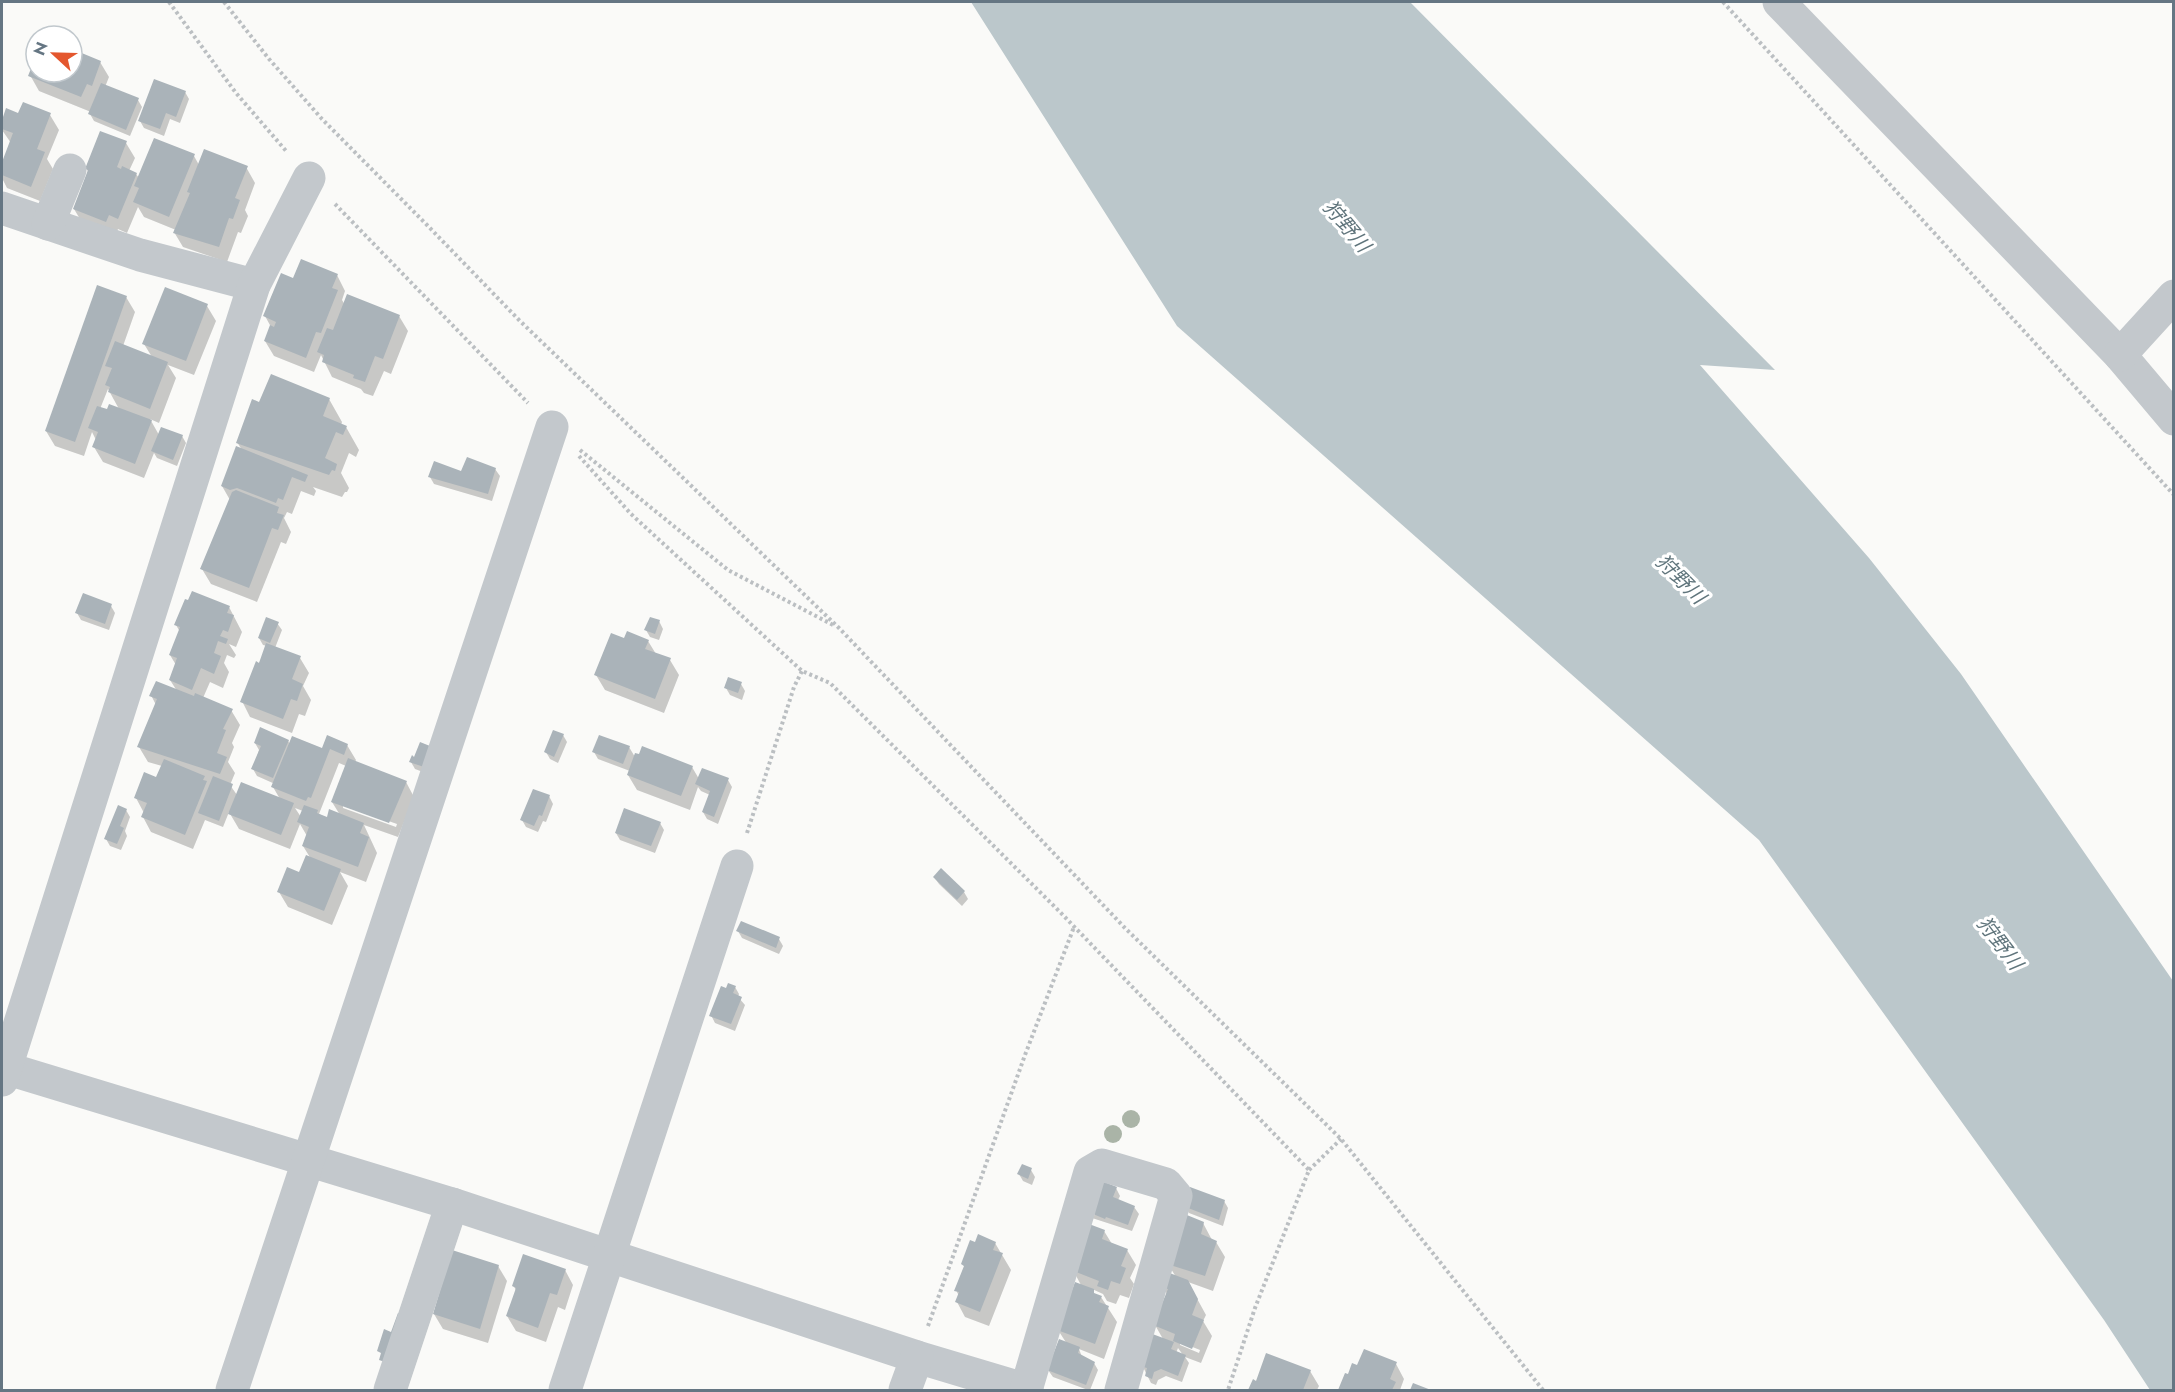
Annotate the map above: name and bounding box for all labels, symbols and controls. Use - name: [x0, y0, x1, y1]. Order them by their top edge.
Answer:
- north arrow: [24, 24, 84, 84]
- text: N: [28, 38, 54, 59]
- water label: 狩野川: [1316, 194, 1378, 260]
- water label: 狩野川: [1649, 548, 1714, 612]
- water label: 狩野川: [1970, 911, 2030, 978]

